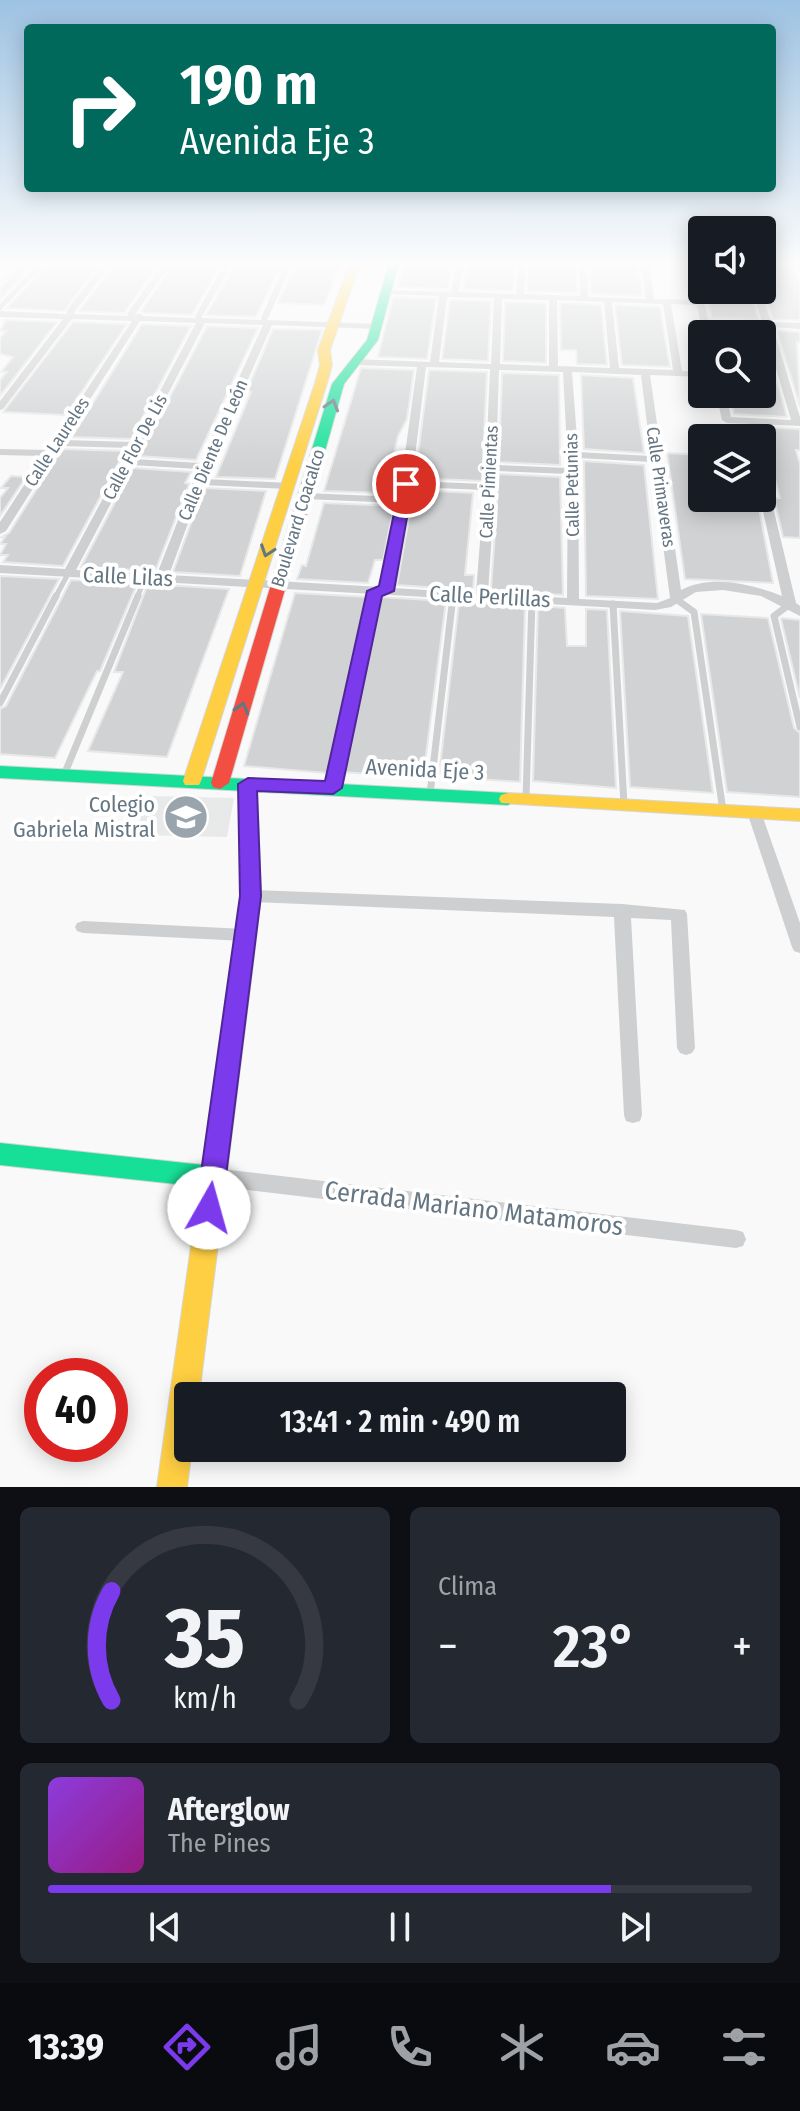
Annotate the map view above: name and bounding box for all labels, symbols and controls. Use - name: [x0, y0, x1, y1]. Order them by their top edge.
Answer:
- text: 190 m: [180, 52, 318, 119]
- icon: right: [48, 56, 152, 160]
- text: Avenida Eje 3: [180, 120, 374, 164]
- map controls: [688, 216, 776, 512]
- button: sound: [688, 216, 776, 304]
- button: search: [688, 320, 776, 408]
- street label: Calle Diente De León: [173, 376, 253, 524]
- street label: Calle Flor De Lis: [98, 390, 172, 503]
- street label: Calle Laureles: [20, 393, 94, 491]
- one-way arrow: [323, 398, 339, 412]
- button: layers: [688, 424, 776, 512]
- street label: Calle Pimientas: [475, 425, 503, 539]
- street label: Calle Primaveras: [642, 425, 680, 549]
- street label: Calle Petunias: [560, 433, 584, 537]
- street label: Boulevard Coacalco: [267, 446, 329, 590]
- pin: [372, 450, 440, 518]
- icon: arrive: [384, 462, 428, 506]
- one-way arrow: [260, 543, 276, 557]
- street label: Calle Lilas: [82, 561, 174, 592]
- street label: Calle Perlillas: [429, 580, 551, 613]
- one-way arrow: [233, 701, 249, 715]
- street label: Avenida Eje 3: [365, 753, 485, 786]
- place label: Colegio Gabriela Mistral: [13, 791, 155, 843]
- school or university icon: Colegio Gabriela Mistral: [162, 793, 210, 841]
- position arrow: [167, 1166, 251, 1250]
- street label: Cerrada Mariano Matamoros: [323, 1175, 625, 1242]
- speed limit sign: 40: [24, 1358, 128, 1462]
- text: 13:41 · 2 min · 490 m: [280, 1404, 520, 1440]
- text: Clima: [438, 1571, 497, 1602]
- text: 35: [164, 1589, 245, 1689]
- text: 23°: [553, 1611, 637, 1683]
- text: −: [438, 1620, 458, 1673]
- text: +: [732, 1620, 752, 1673]
- text: km/h: [173, 1681, 237, 1716]
- text: Afterglow: [168, 1792, 290, 1828]
- text: The Pines: [168, 1828, 271, 1859]
- icon: previous: [143, 1905, 187, 1949]
- icon: pause: [378, 1905, 422, 1949]
- icon: next: [613, 1905, 657, 1949]
- icon: directions: [159, 2019, 215, 2075]
- icon: music: [271, 2019, 327, 2075]
- icon: phone: [382, 2019, 438, 2075]
- icon: climate: [494, 2019, 550, 2075]
- icon: car: [605, 2019, 661, 2075]
- icon: filters: [716, 2019, 772, 2075]
- text: 13:39: [28, 2025, 104, 2069]

